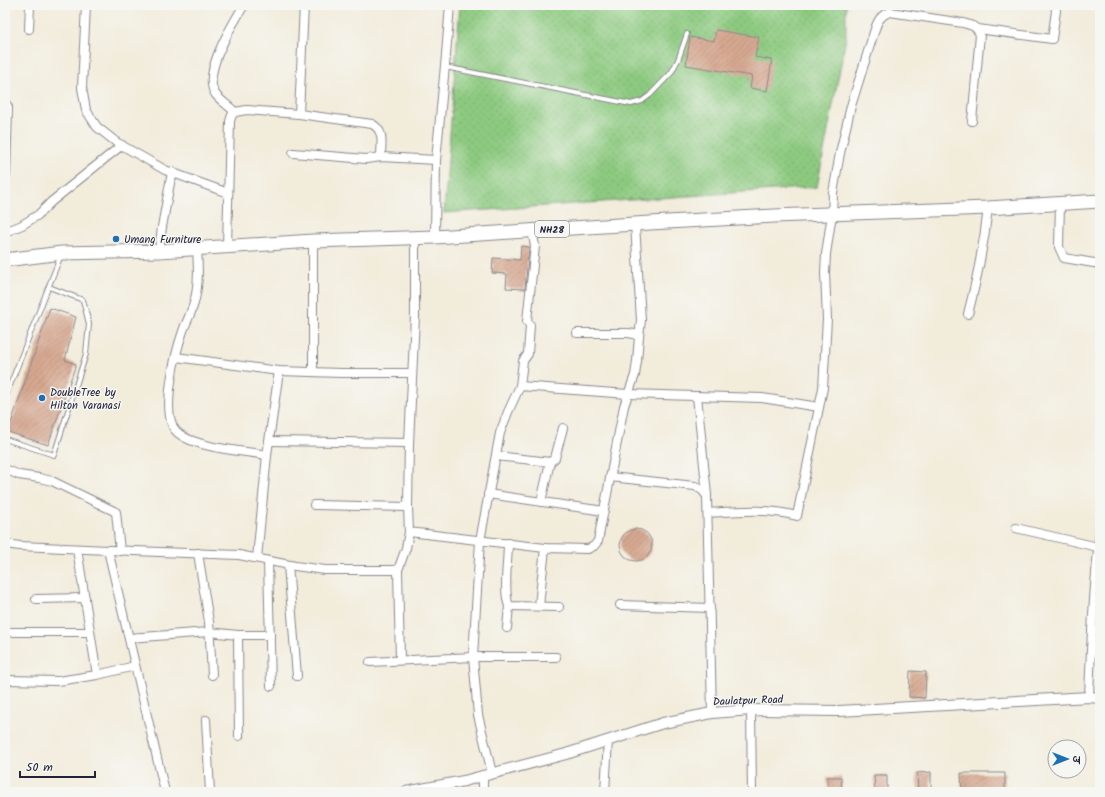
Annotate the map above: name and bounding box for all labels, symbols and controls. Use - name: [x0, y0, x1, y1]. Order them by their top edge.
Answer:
- road number: NH28: [535, 221, 569, 237]
- place label: Umang Furniture: [124, 231, 201, 249]
- marker: Umang Furniture: [111, 234, 121, 244]
- place label: DoubleTree by Hilton Varanasi: [50, 384, 121, 415]
- marker: DoubleTree by Hilton Varanasi: [37, 393, 47, 403]
- street label: Daulatpur Road: [713, 691, 784, 711]
- north arrow: [1047, 739, 1087, 779]
- scale bar: [20, 753, 95, 779]
- text: उ: [1067, 756, 1085, 765]
- text: 50 m: [26, 758, 53, 777]

